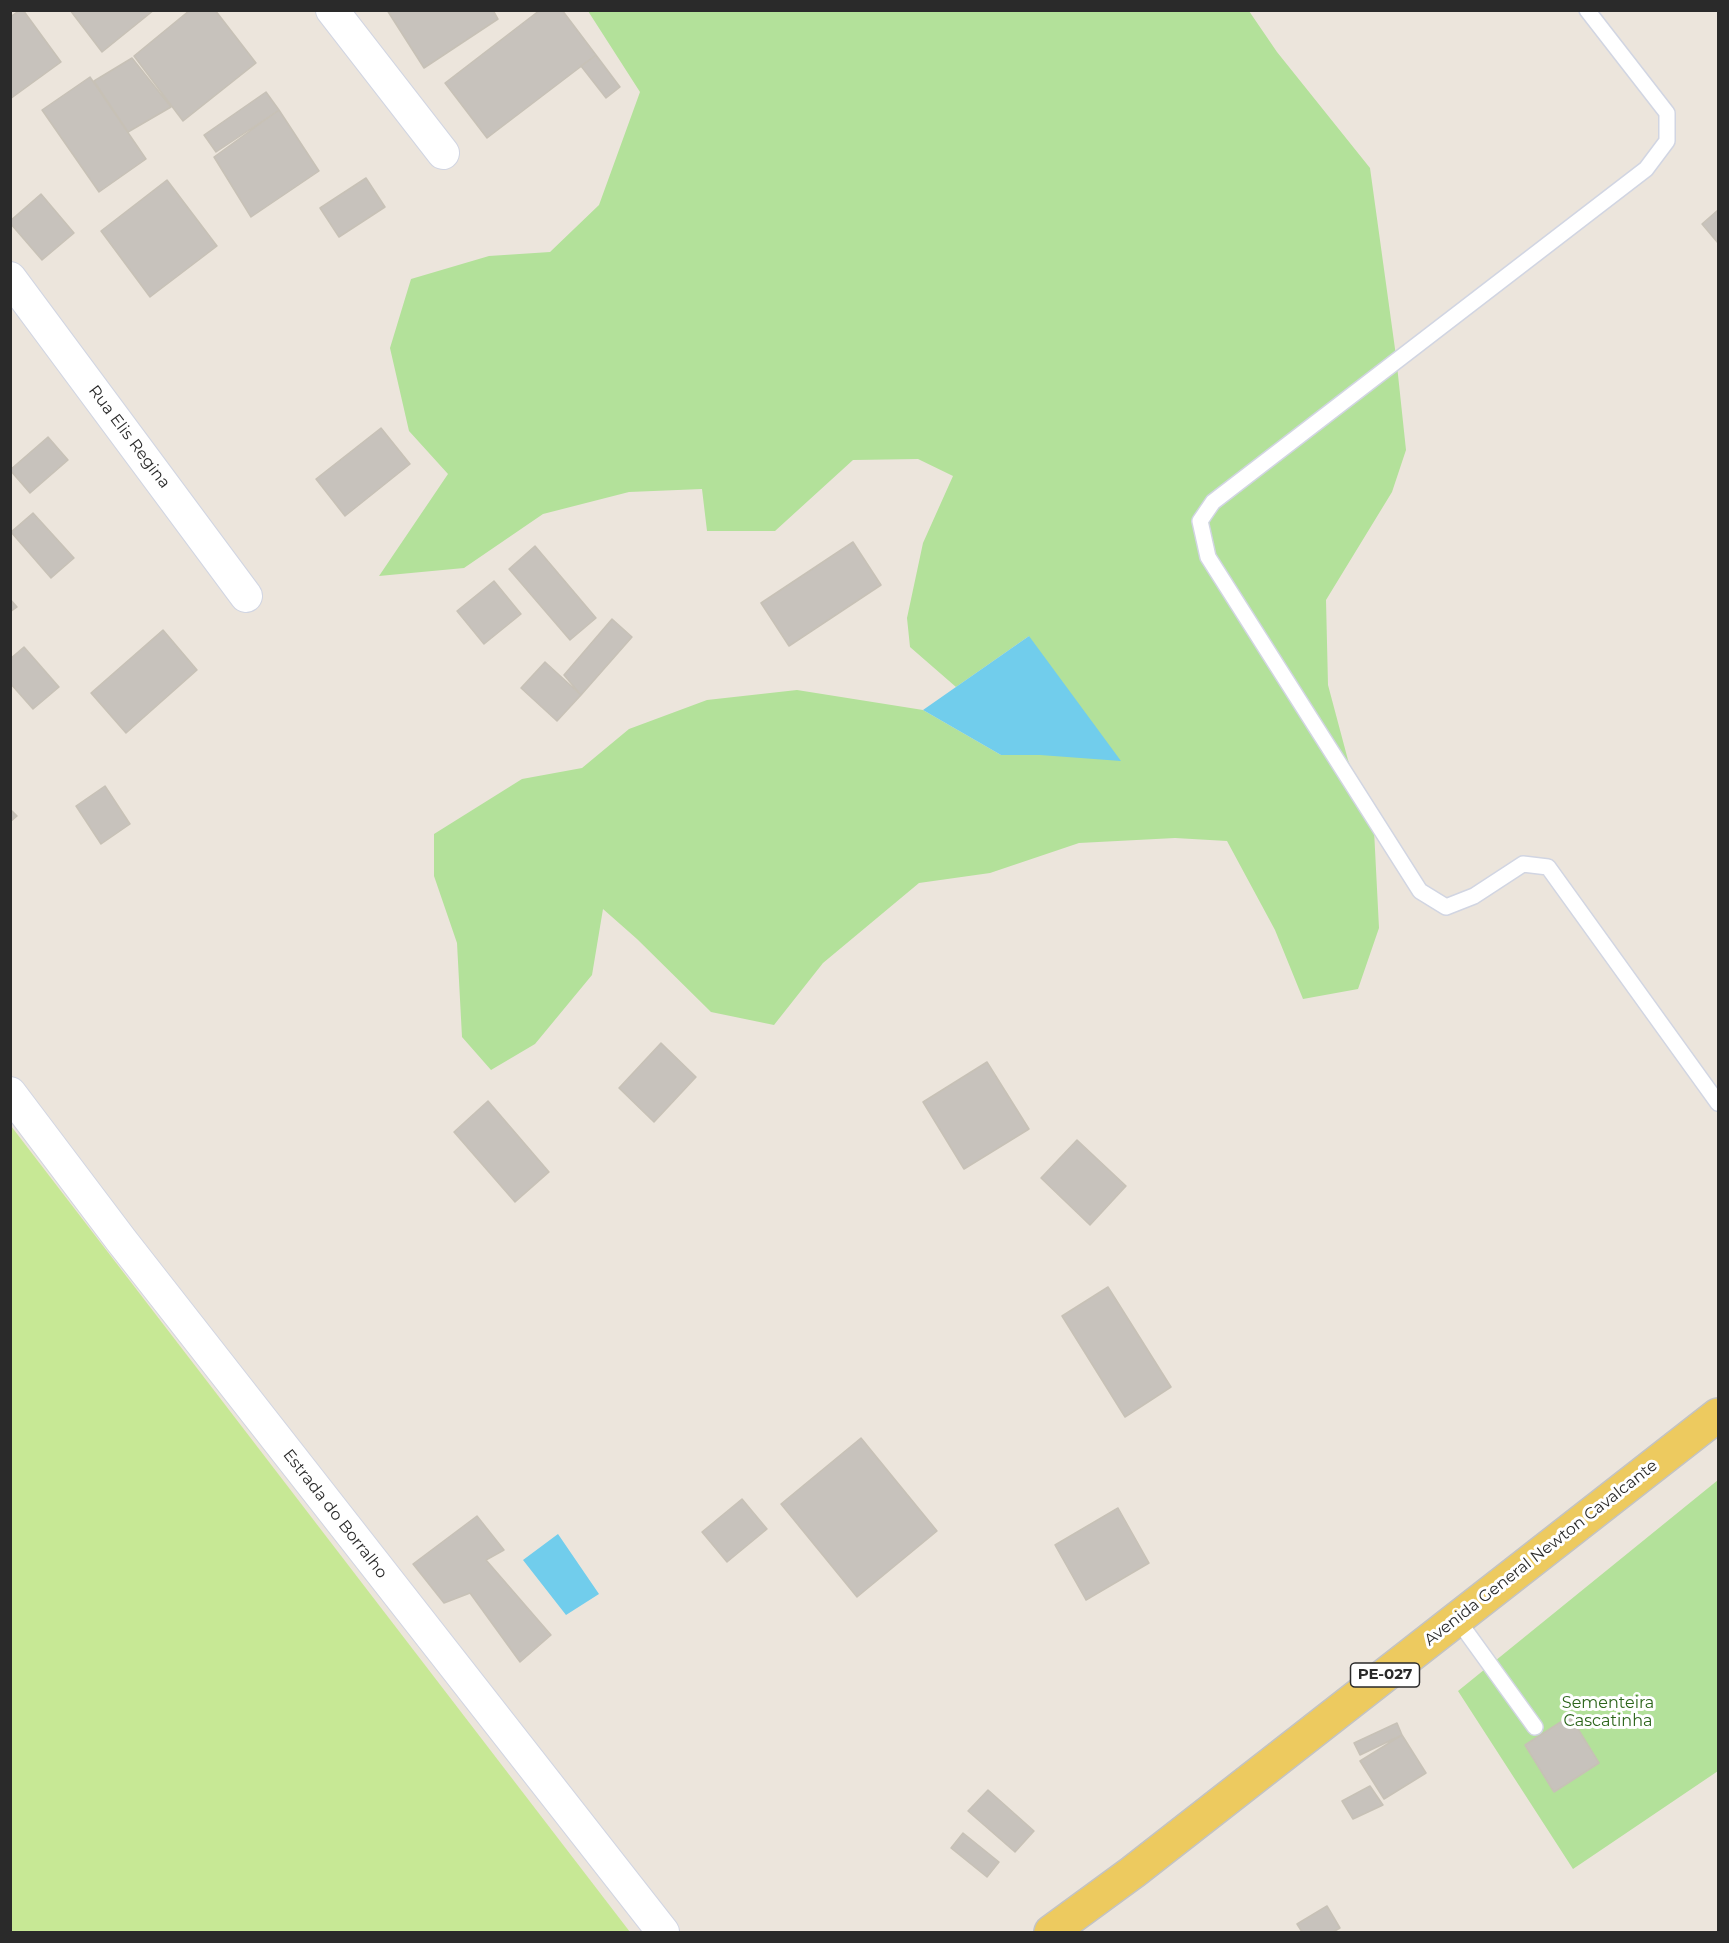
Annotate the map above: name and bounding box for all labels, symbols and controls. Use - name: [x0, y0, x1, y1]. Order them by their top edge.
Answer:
- street label: Rua Elis Regina: [84, 382, 174, 492]
- street label: Estrada do Borralho: [279, 1446, 391, 1582]
- street label: Avenida General Newton Cavalcante: [1421, 1456, 1661, 1650]
- road number: PE-027: [1350, 1663, 1420, 1687]
- park label: Sementeira Cascatinha: [1562, 1693, 1654, 1731]

